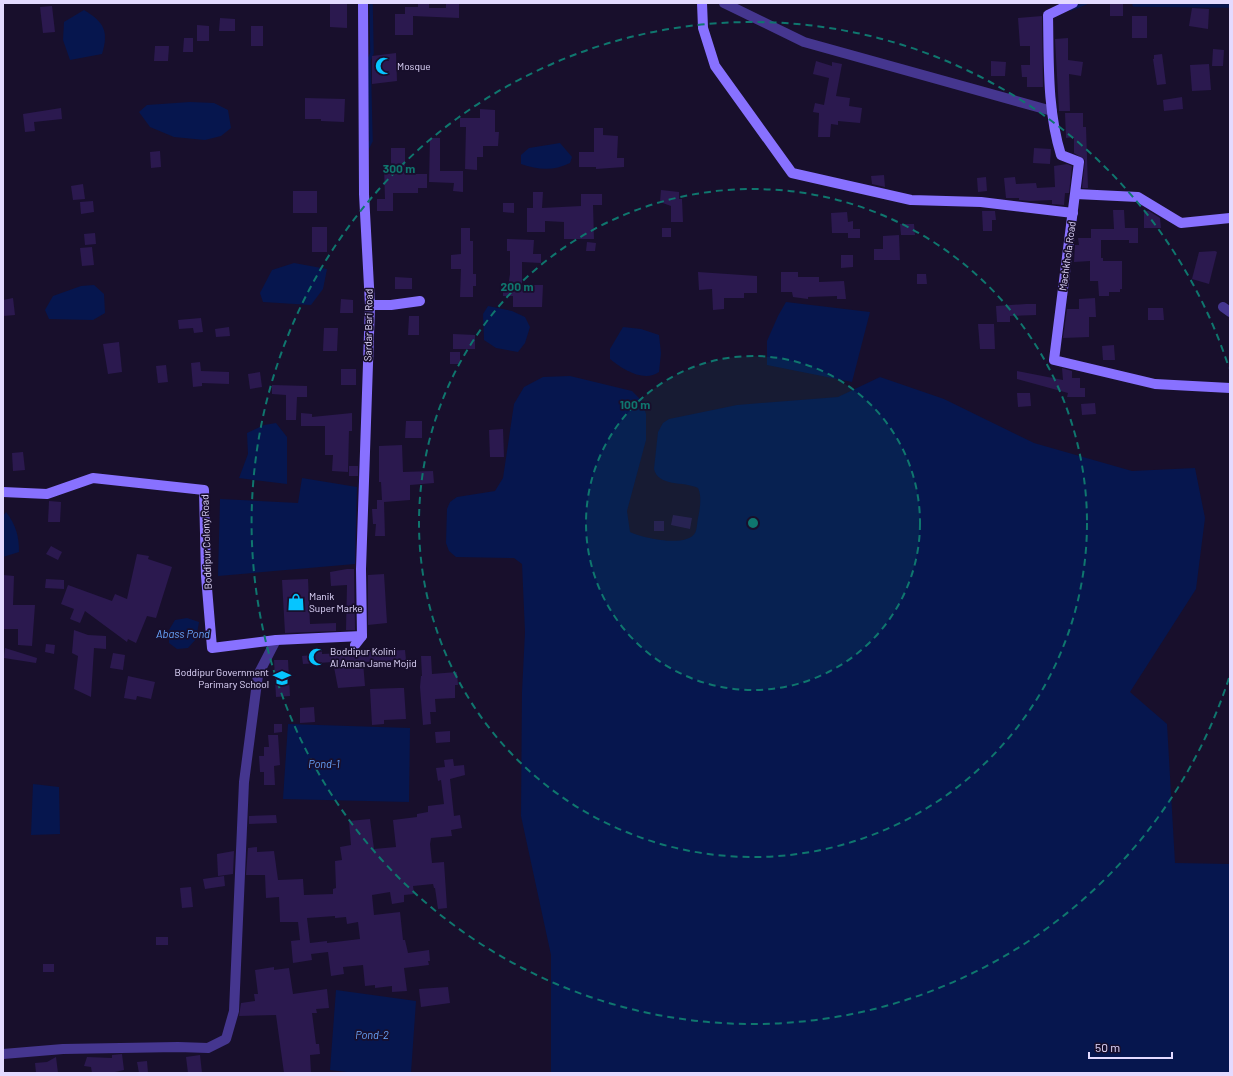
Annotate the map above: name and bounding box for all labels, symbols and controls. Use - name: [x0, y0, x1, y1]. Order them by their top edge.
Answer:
- mosque icon: Mosque: [374, 56, 394, 76]
- place label: Mosque: [397, 60, 431, 72]
- text: 300 m: [383, 161, 415, 175]
- street label: Machkhola Road: [1056, 220, 1078, 292]
- text: 200 m: [501, 279, 533, 293]
- street label: Sardar Bari Road: [361, 289, 375, 361]
- text: 100 m: [620, 397, 650, 411]
- street label: Boddipur Colony Road: [198, 494, 214, 590]
- centre of rings: [746, 516, 760, 530]
- place label: Manik Super Marke: [309, 590, 363, 614]
- shop icon: Manik Super Marke: [286, 592, 306, 612]
- water label: Abass Pond: [156, 627, 210, 640]
- place label: Boddipur Kolini Al Aman Jame Mojid: [330, 645, 417, 669]
- mosque icon: Boddipur Kolini Al Aman Jame Mojid: [307, 647, 327, 667]
- place label: Boddipur Government Parimary School: [174, 666, 269, 690]
- school or university icon: Boddipur Government Parimary School: [272, 668, 292, 688]
- water label: Pond-1: [308, 757, 340, 770]
- water label: Pond-2: [355, 1028, 389, 1041]
- scale bar: [1089, 1034, 1172, 1060]
- text: 50 m: [1095, 1040, 1120, 1054]

